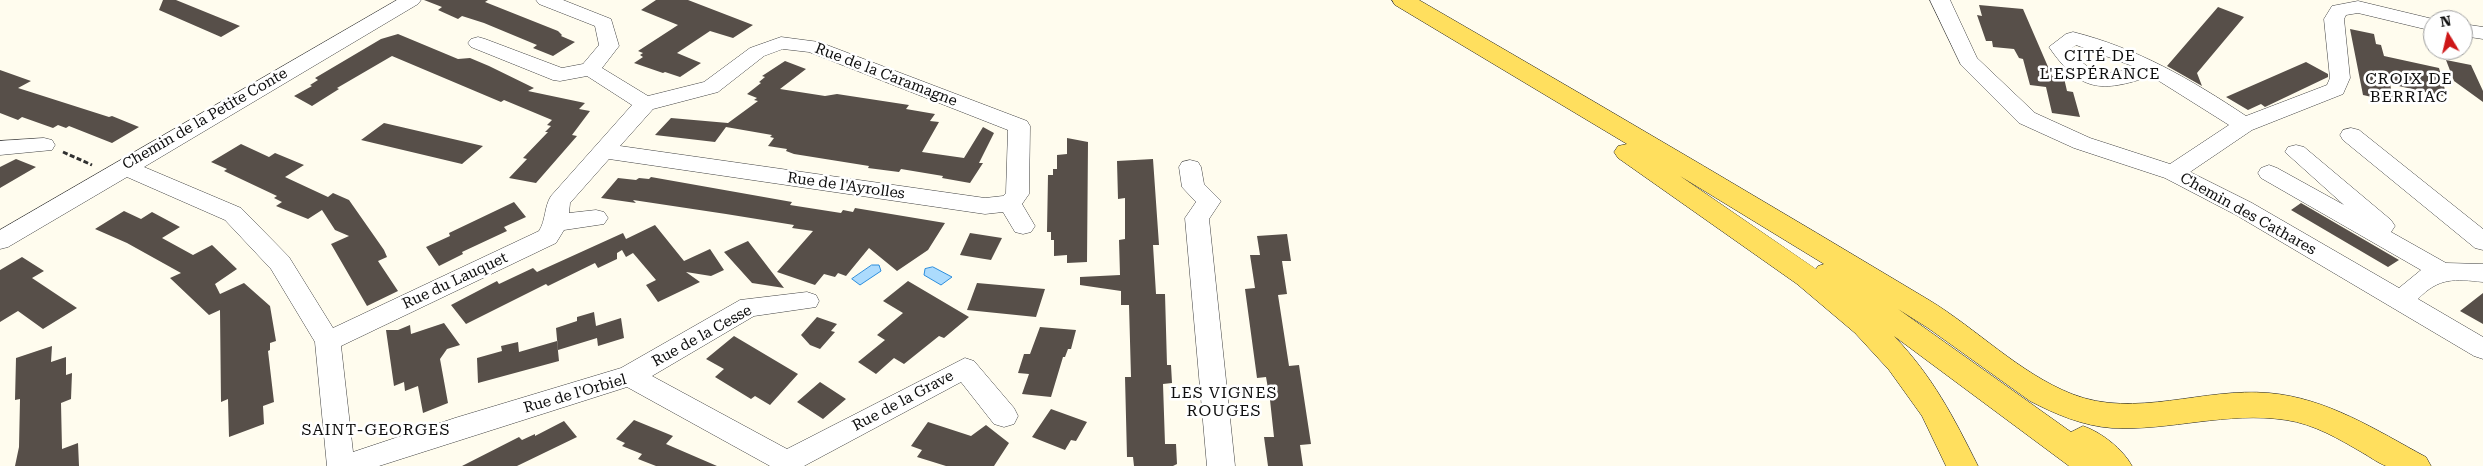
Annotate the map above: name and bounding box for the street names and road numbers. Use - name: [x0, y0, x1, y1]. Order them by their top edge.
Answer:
- street label: Rue de la Caramagne: [812, 40, 960, 110]
- street label: Chemin de la Petite Conte: [119, 64, 291, 174]
- street label: Rue de l'Ayrolles: [786, 169, 906, 203]
- street label: Chemin des Cathares: [2177, 169, 2319, 259]
- street label: Rue du Lauquet: [400, 249, 510, 313]
- street label: Rue de la Cesse: [649, 301, 755, 371]
- street label: Rue de la Grave: [849, 367, 957, 435]
- street label: Rue de l'Orbiel: [522, 371, 628, 417]

